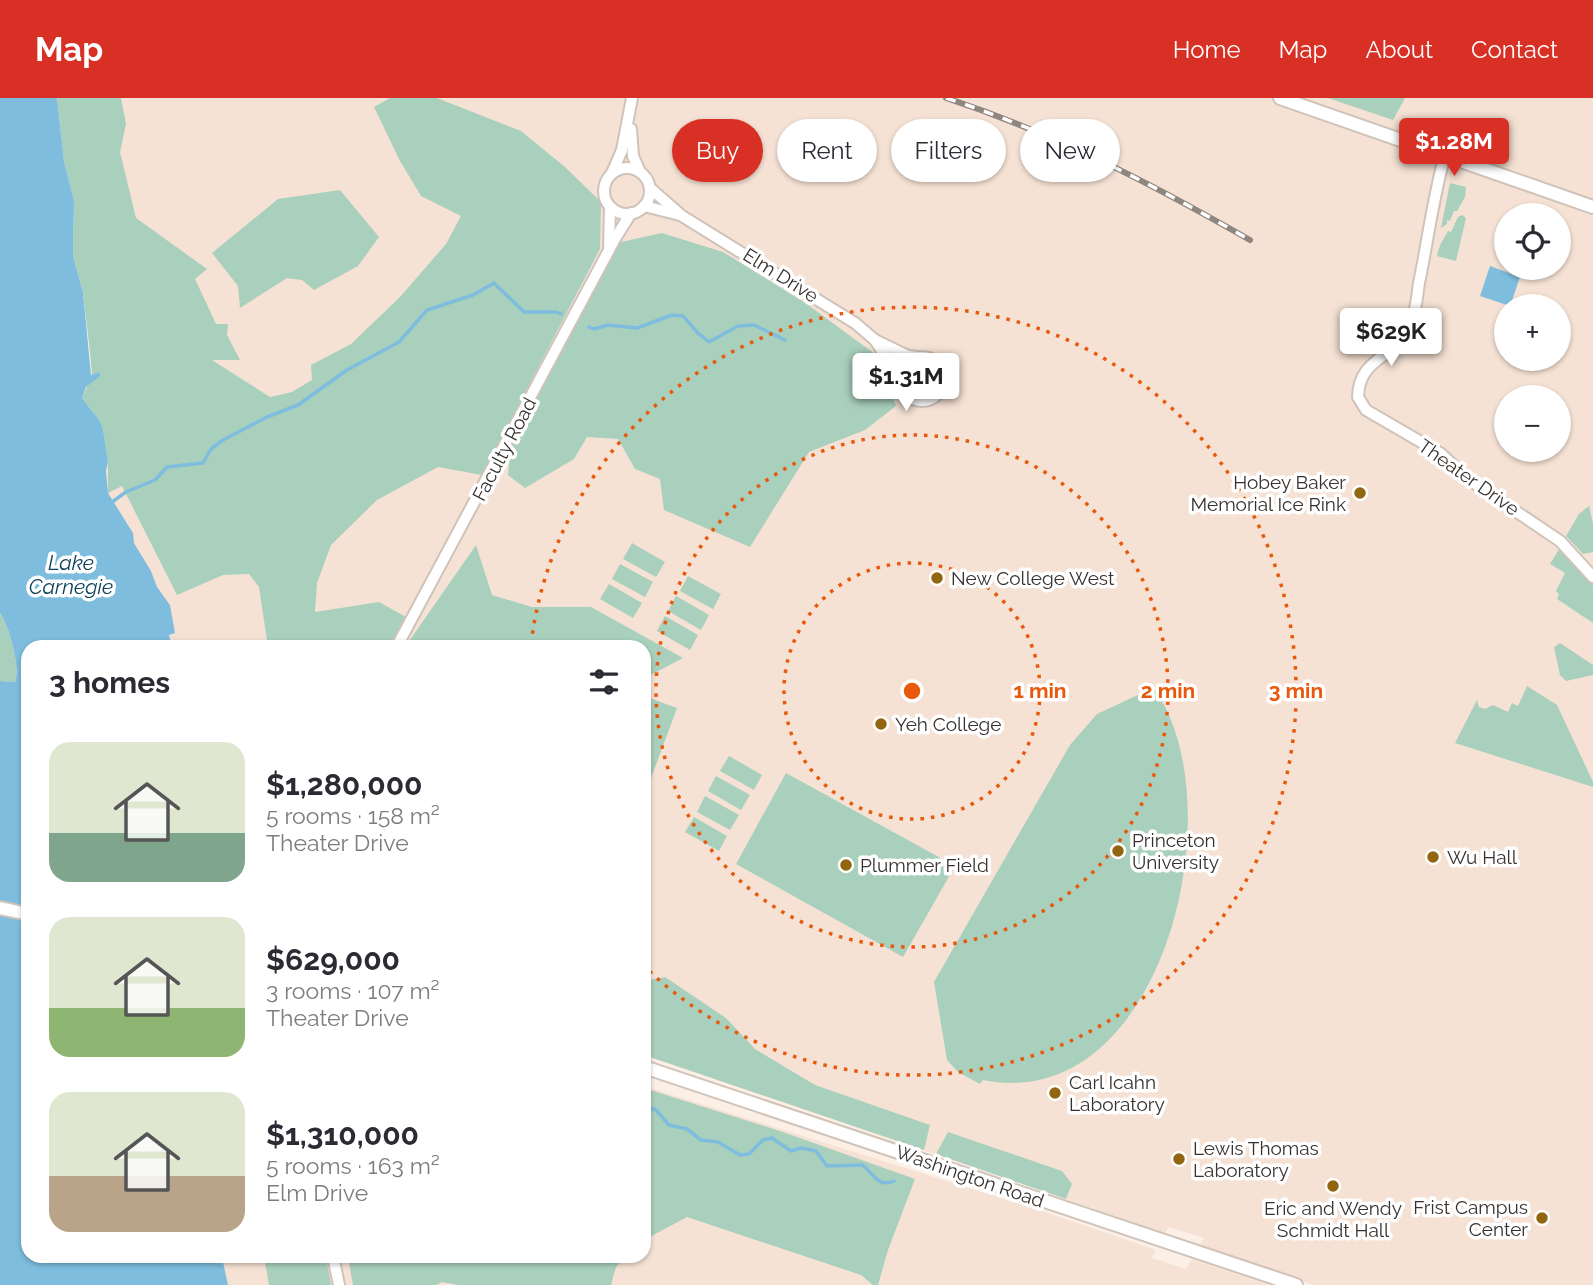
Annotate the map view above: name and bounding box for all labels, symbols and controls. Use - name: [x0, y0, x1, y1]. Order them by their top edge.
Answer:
- text: Map: [35, 30, 103, 69]
- text: Home: [1173, 35, 1241, 64]
- text: Map: [1279, 35, 1327, 64]
- text: About: [1365, 35, 1433, 64]
- text: Contact: [1471, 35, 1558, 64]
- pin: $1.28M: [1397, 118, 1511, 178]
- chip: Buy: [672, 119, 763, 182]
- chip: Rent: [777, 119, 877, 182]
- chip: Filters: [891, 119, 1006, 182]
- chip: New: [1020, 119, 1120, 182]
- text: $1.28M: [1415, 127, 1493, 154]
- map controls: [1494, 203, 1571, 462]
- button: locate: [1494, 203, 1571, 280]
- street label: Elm Drive: [739, 243, 823, 307]
- button: +: [1494, 294, 1571, 371]
- pin: $629K: [1342, 308, 1440, 368]
- text: $629K: [1356, 317, 1426, 344]
- pin: $1.31M: [849, 354, 963, 413]
- text: $1.31M: [868, 362, 944, 389]
- button: −: [1494, 385, 1571, 462]
- street label: Faculty Road: [468, 394, 540, 504]
- street label: Theater Drive: [1414, 434, 1524, 520]
- place label: Hobey Baker Memorial Ice Rink: [1190, 471, 1346, 515]
- marker: Hobey Baker Memorial Ice Rink: [1352, 485, 1368, 501]
- water label: Lake Carnegie: [29, 550, 113, 599]
- place label: New College West: [951, 567, 1115, 589]
- marker: New College West: [929, 570, 945, 586]
- icon: filters: [585, 663, 623, 701]
- text: 3 homes: [49, 665, 170, 700]
- text: 1 min: [1013, 678, 1067, 703]
- text: 2 min: [1141, 678, 1195, 703]
- text: 3 min: [1269, 678, 1323, 703]
- centre of rings: [900, 679, 924, 703]
- place label: Yeh College: [895, 713, 1001, 735]
- marker: Yeh College: [873, 716, 889, 732]
- text: $1,280,000: [266, 767, 422, 802]
- icon: home: [105, 770, 189, 854]
- text: 5 rooms · 158 m²: [266, 802, 440, 829]
- text: Theater Drive: [266, 829, 409, 856]
- place label: Princeton University: [1132, 829, 1219, 873]
- marker: Princeton University: [1110, 843, 1126, 859]
- place label: Wu Hall: [1447, 846, 1518, 868]
- marker: Wu Hall: [1425, 849, 1441, 865]
- place label: Plummer Field: [860, 854, 989, 876]
- marker: Plummer Field: [838, 857, 854, 873]
- text: $629,000: [266, 942, 400, 977]
- icon: home: [105, 945, 189, 1029]
- text: 3 rooms · 107 m²: [266, 977, 440, 1004]
- text: Theater Drive: [266, 1004, 409, 1031]
- place label: Carl Icahn Laboratory: [1069, 1071, 1165, 1115]
- marker: Carl Icahn Laboratory: [1047, 1085, 1063, 1101]
- text: $1,310,000: [266, 1117, 419, 1152]
- icon: home: [105, 1120, 189, 1204]
- place label: Lewis Thomas Laboratory: [1193, 1137, 1319, 1181]
- street label: Washington Road: [893, 1140, 1047, 1212]
- marker: Lewis Thomas Laboratory: [1171, 1151, 1187, 1167]
- text: 5 rooms · 163 m²: [266, 1152, 440, 1179]
- marker: Eric and Wendy Schmidt Hall: [1325, 1178, 1341, 1194]
- text: Elm Drive: [266, 1179, 368, 1206]
- place label: Frist Campus Center: [1413, 1196, 1528, 1240]
- place label: Eric and Wendy Schmidt Hall: [1264, 1197, 1402, 1241]
- marker: Frist Campus Center: [1534, 1210, 1550, 1226]

